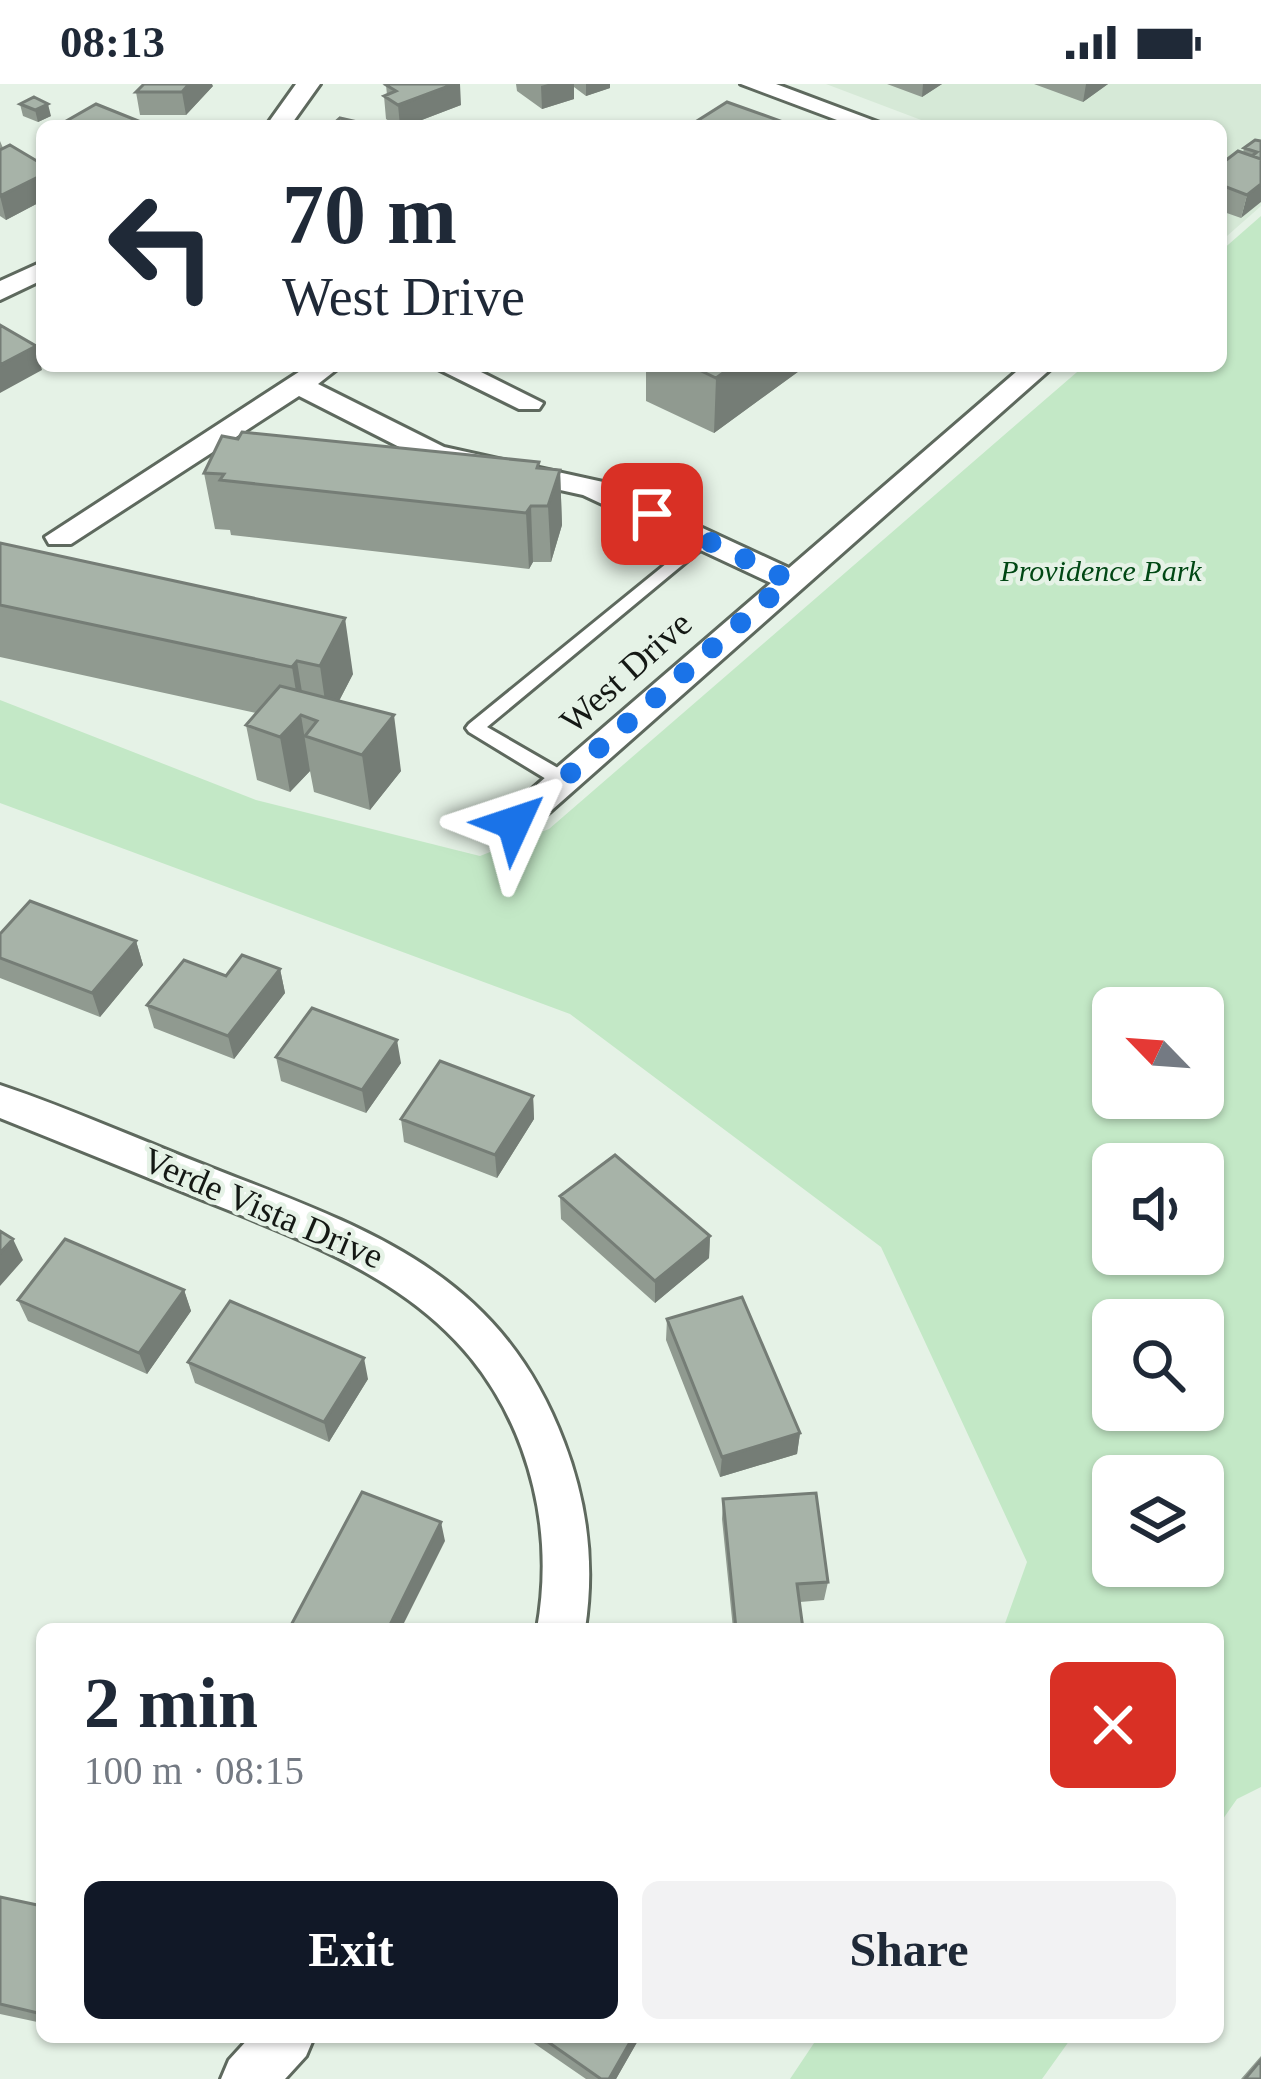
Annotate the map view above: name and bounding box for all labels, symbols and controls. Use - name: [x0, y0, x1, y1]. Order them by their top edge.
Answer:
- text: 08:13: [60, 17, 165, 67]
- icon: left: [84, 168, 240, 324]
- text: 70 m: [282, 168, 457, 261]
- text: West Drive: [282, 267, 525, 327]
- pin: [601, 463, 703, 565]
- icon: arrive: [619, 481, 685, 547]
- park label: Providence Park: [999, 554, 1202, 587]
- street label: West Drive: [552, 603, 700, 741]
- position arrow: [451, 760, 577, 886]
- north arrow: [1092, 987, 1224, 1119]
- map controls: [1092, 987, 1224, 1587]
- street label: Verde Vista Drive: [137, 1139, 389, 1277]
- button: sound: [1092, 1143, 1224, 1275]
- button: search: [1092, 1299, 1224, 1431]
- button: layers: [1092, 1455, 1224, 1587]
- button: close: [1050, 1662, 1176, 1788]
- text: 2 min: [84, 1663, 258, 1743]
- text: 100 m · 08:15: [84, 1749, 304, 1792]
- button: Exit: [84, 1881, 618, 2019]
- button: Share: [642, 1881, 1176, 2019]

